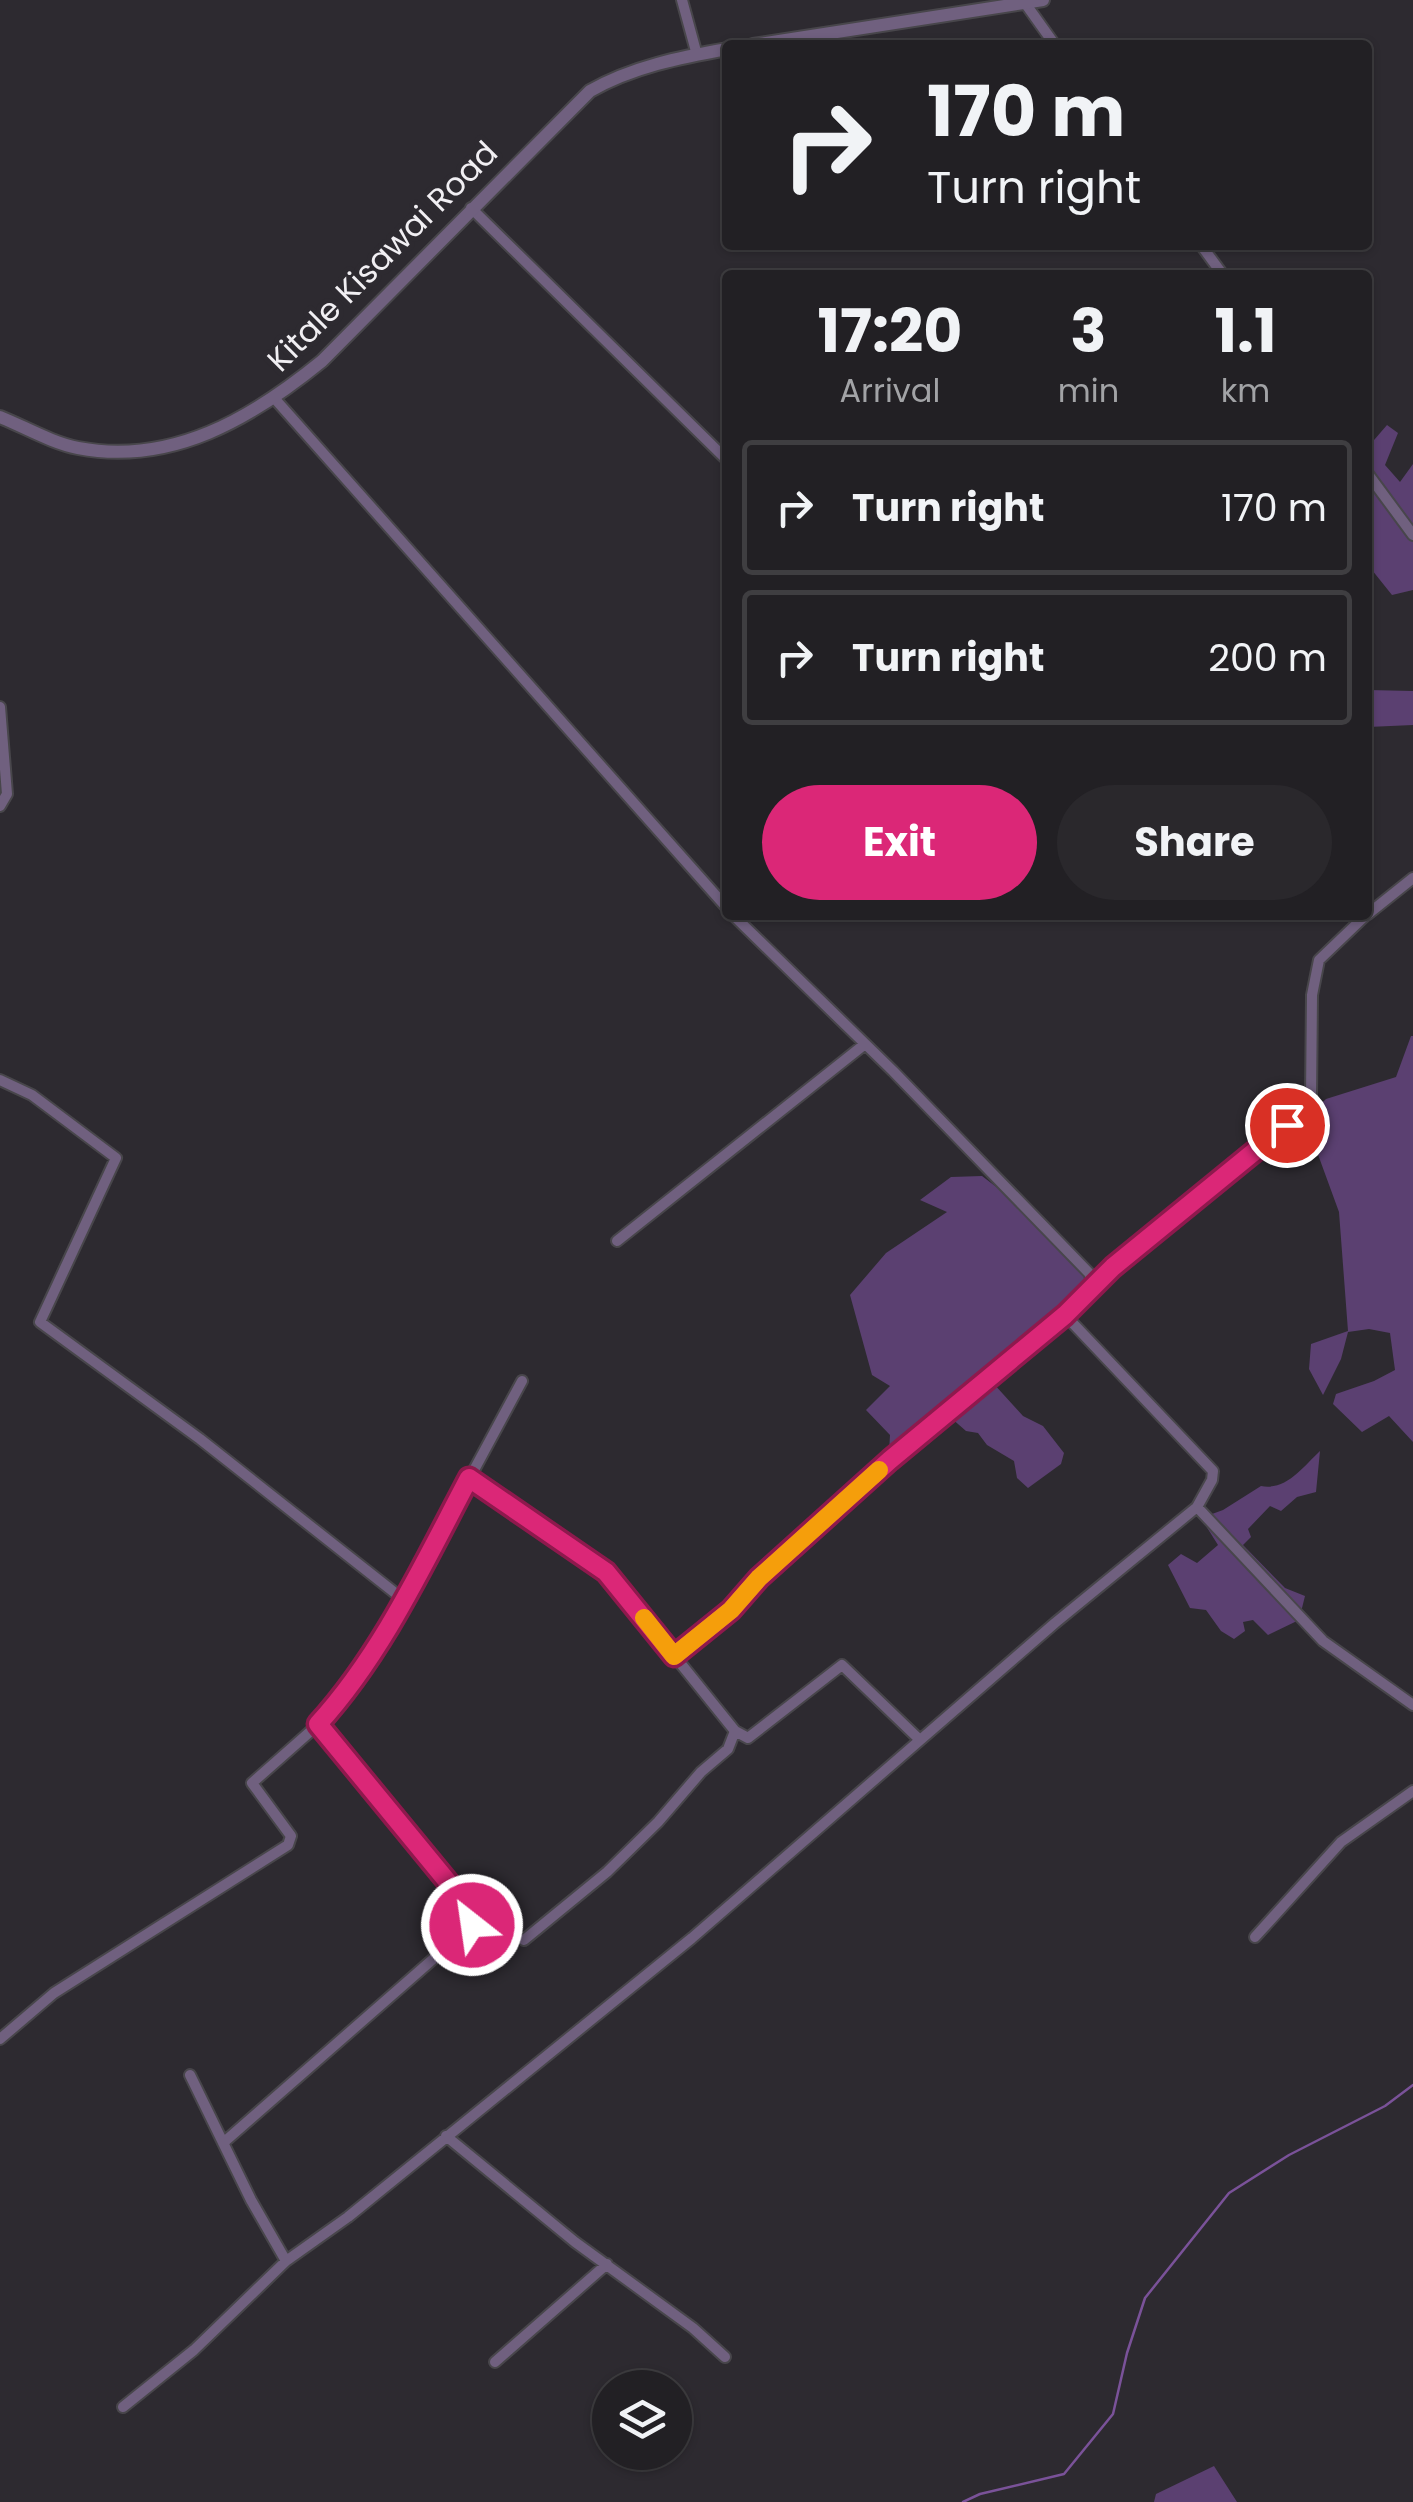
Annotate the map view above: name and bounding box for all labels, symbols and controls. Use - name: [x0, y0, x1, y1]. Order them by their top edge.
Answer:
- text: 170 m: [927, 62, 1125, 161]
- icon: right: [762, 80, 892, 210]
- street label: Kitale Kisawai Road: [257, 131, 507, 381]
- text: Turn right: [927, 156, 1141, 219]
- text: 17:20: [817, 289, 962, 373]
- text: 3: [1070, 289, 1107, 373]
- text: 1.1: [1215, 289, 1277, 373]
- text: Arrival: [840, 368, 940, 413]
- text: min: [1058, 368, 1119, 413]
- text: km: [1221, 368, 1270, 413]
- icon: right: [767, 480, 822, 535]
- text: Turn right: [852, 481, 1044, 534]
- text: 170 m: [1221, 481, 1327, 534]
- icon: right: [767, 630, 822, 685]
- text: Turn right: [852, 631, 1044, 684]
- text: 200 m: [1208, 631, 1327, 684]
- button: Exit: [762, 785, 1037, 900]
- button: Share: [1057, 785, 1332, 900]
- pin: [1245, 1083, 1330, 1168]
- icon: arrive: [1260, 1098, 1315, 1153]
- position arrow: [420, 1873, 524, 1977]
- map controls: [592, 2370, 692, 2470]
- button: layers: [592, 2370, 692, 2470]

